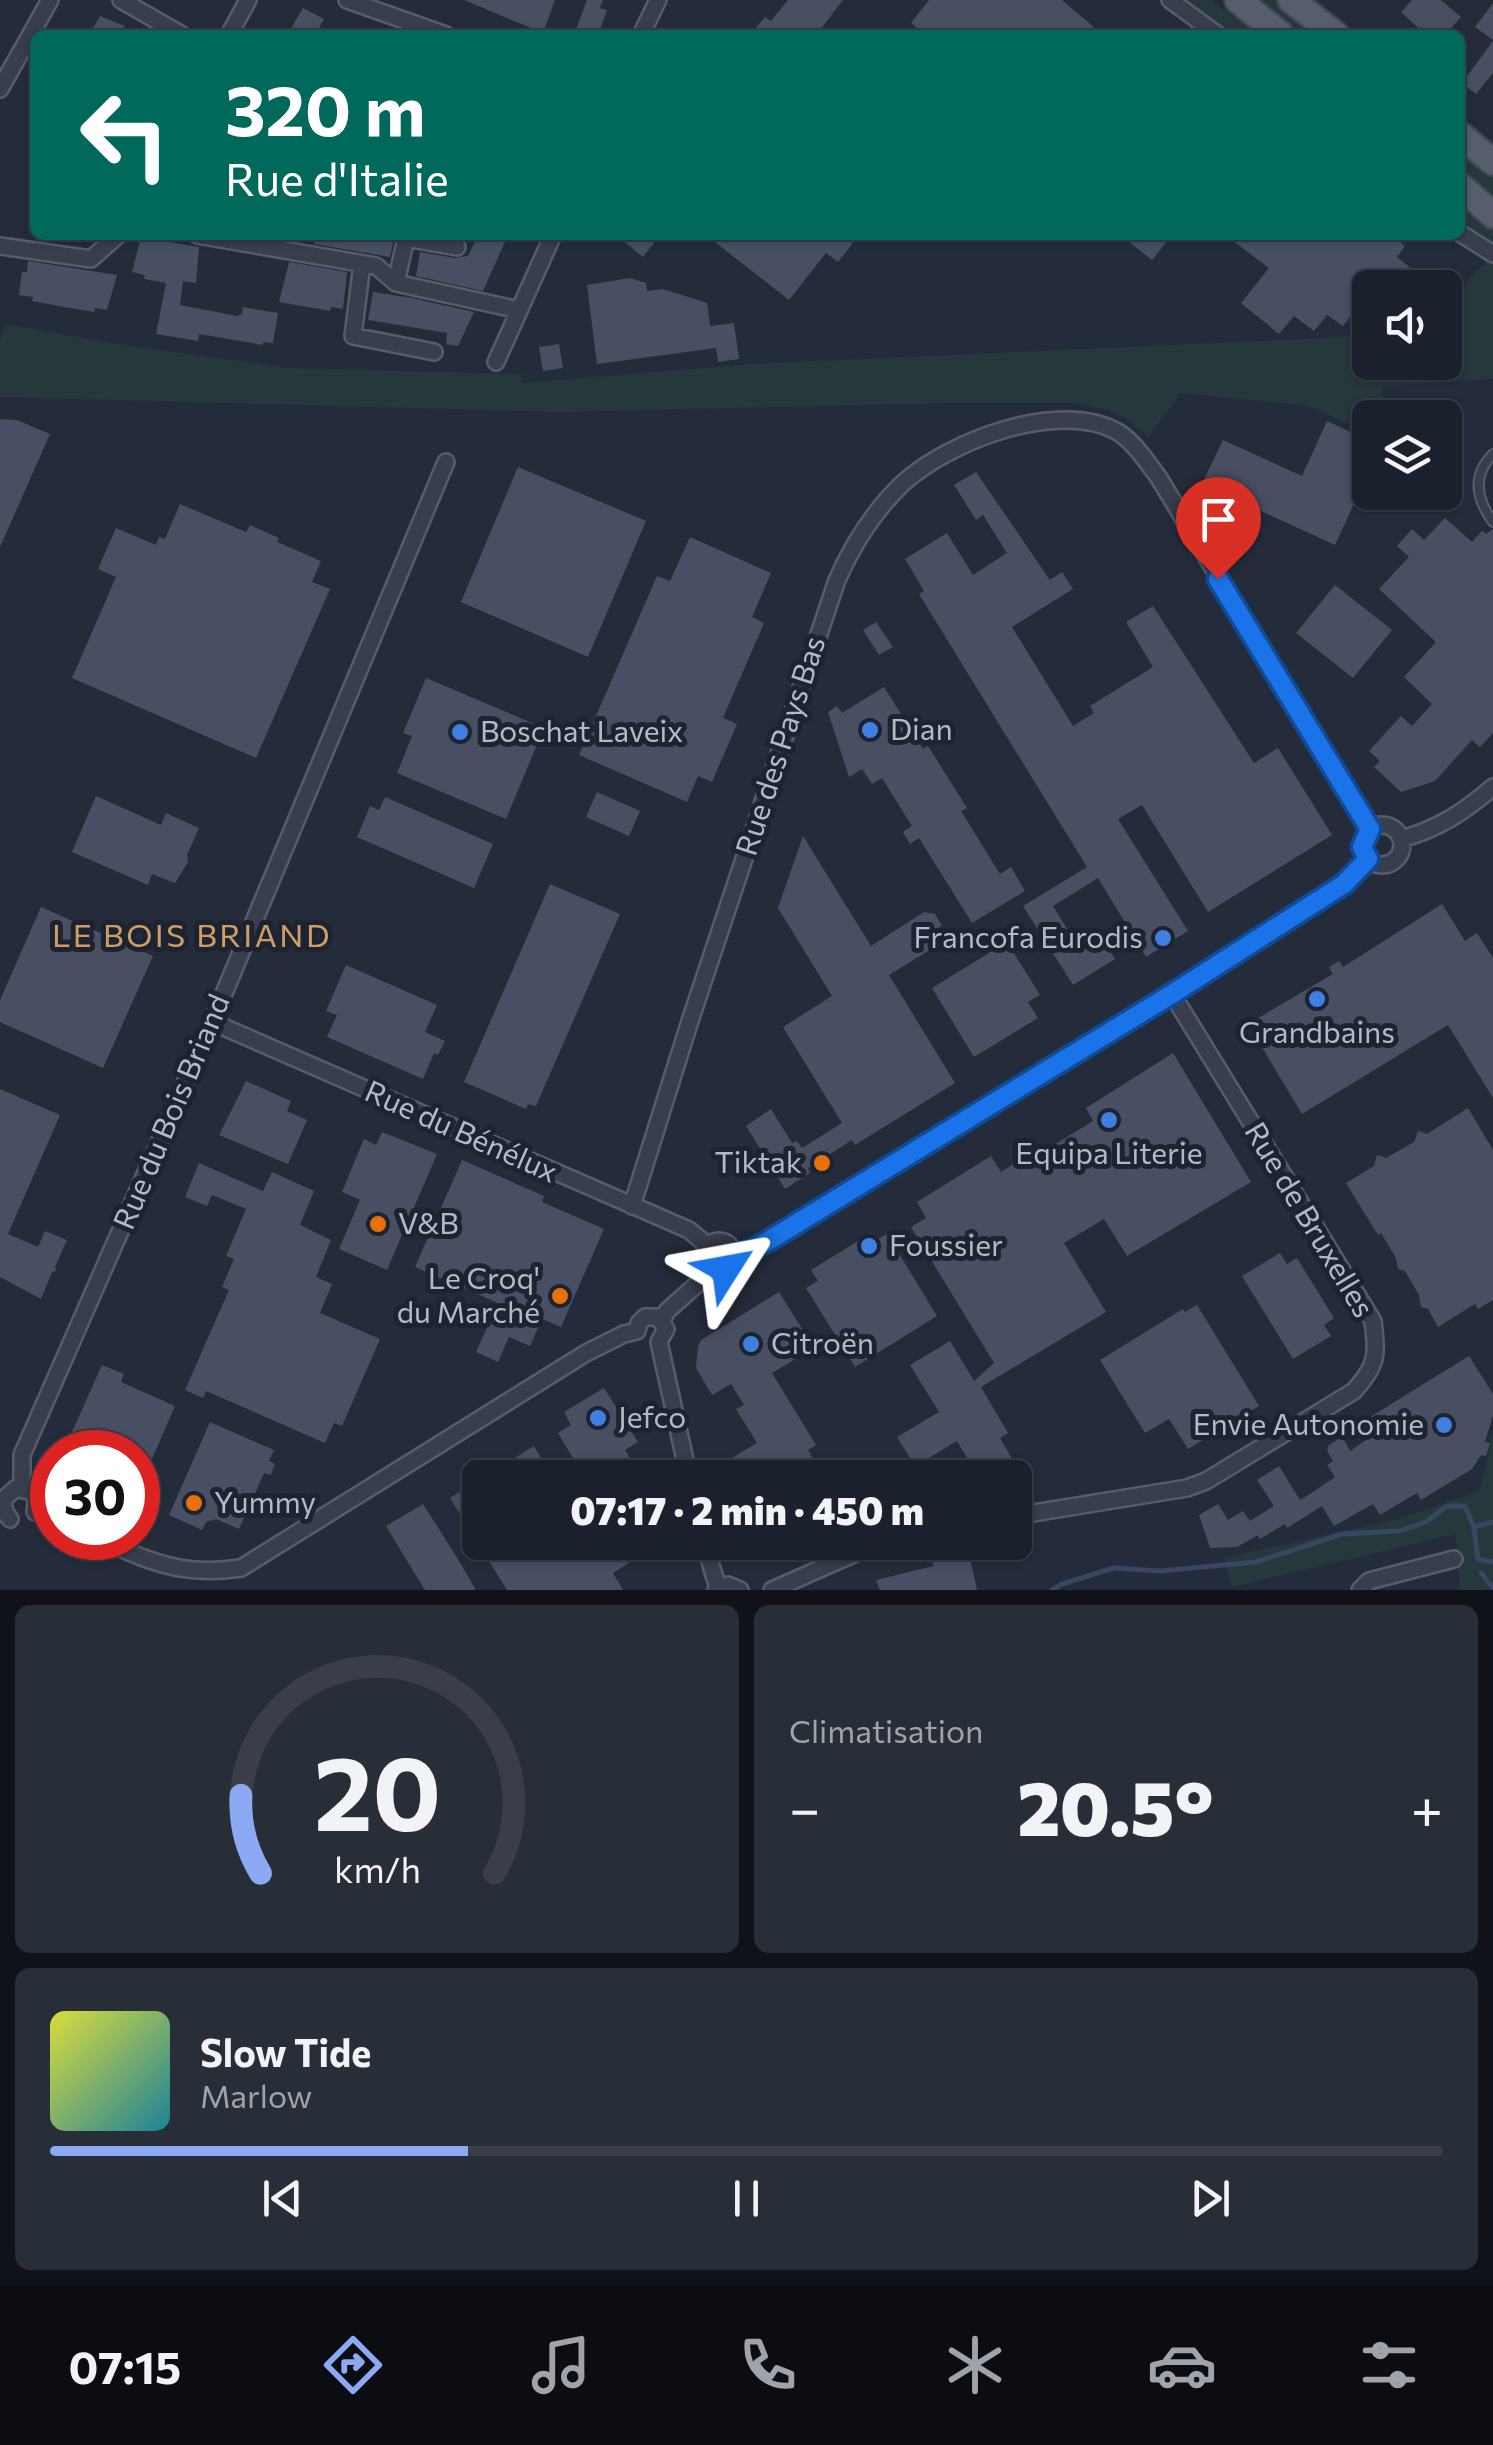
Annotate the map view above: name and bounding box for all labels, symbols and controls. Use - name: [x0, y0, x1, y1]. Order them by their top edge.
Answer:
- text: 320 m: [225, 65, 426, 150]
- icon: left: [60, 70, 190, 200]
- text: Rue d'Italie: [225, 150, 449, 205]
- map controls: [1352, 270, 1462, 510]
- button: sound: [1352, 270, 1462, 380]
- button: layers: [1352, 400, 1462, 510]
- pin: [1176, 477, 1261, 580]
- icon: arrive: [1191, 492, 1246, 547]
- street label: Rue des Pays Bas: [726, 631, 832, 860]
- place label: Dian: [890, 709, 953, 746]
- place label: Boschat Laveix: [480, 711, 683, 748]
- marker: Dian: [859, 719, 881, 741]
- marker: Boschat Laveix: [449, 721, 471, 743]
- district label: LE BOIS BRIAND: [52, 914, 332, 954]
- place label: Francofa Eurodis: [913, 917, 1143, 954]
- marker: Francofa Eurodis: [1152, 927, 1174, 949]
- street label: Rue du Bois Briand: [103, 988, 236, 1234]
- marker: Grandbains: [1306, 988, 1328, 1010]
- place label: Grandbains: [1239, 1012, 1395, 1049]
- street label: Rue du Bénélux: [360, 1071, 564, 1189]
- marker: Equipa Literie: [1098, 1109, 1120, 1131]
- street label: Rue de Bruxelles: [1238, 1114, 1384, 1323]
- place label: Equipa Literie: [1015, 1133, 1203, 1170]
- place label: Tiktak: [715, 1142, 802, 1179]
- marker: Tiktak: [811, 1152, 833, 1174]
- place label: V&B: [398, 1203, 459, 1240]
- marker: V&B: [367, 1213, 389, 1235]
- position arrow: [674, 1217, 778, 1321]
- place label: Foussier: [889, 1225, 1003, 1262]
- marker: Foussier: [858, 1235, 880, 1257]
- place label: Le Croq' du Marché: [397, 1258, 540, 1329]
- marker: Le Croq' du Marché: [549, 1285, 571, 1307]
- place label: Citroën: [771, 1323, 874, 1360]
- marker: Citroën: [740, 1333, 762, 1355]
- place label: Jefco: [618, 1397, 686, 1434]
- place label: Envie Autonomie: [1193, 1404, 1424, 1441]
- marker: Jefco: [587, 1407, 609, 1429]
- marker: Envie Autonomie: [1433, 1414, 1455, 1436]
- speed limit sign: 30: [30, 1430, 160, 1560]
- place label: Yummy: [214, 1482, 316, 1519]
- text: 07:17 · 2 min · 450 m: [570, 1486, 924, 1533]
- marker: Yummy: [183, 1492, 205, 1514]
- text: Climatisation: [789, 1710, 983, 1750]
- text: 20: [313, 1725, 441, 1852]
- text: 20.5°: [1017, 1760, 1214, 1851]
- text: −: [789, 1773, 820, 1840]
- text: +: [1411, 1773, 1443, 1840]
- text: km/h: [334, 1847, 420, 1890]
- text: Slow Tide: [200, 2028, 371, 2075]
- text: Marlow: [200, 2075, 312, 2115]
- icon: previous: [255, 2171, 310, 2226]
- icon: pause: [719, 2171, 774, 2226]
- icon: next: [1183, 2171, 1238, 2226]
- icon: directions: [318, 2330, 388, 2400]
- icon: music: [526, 2330, 596, 2400]
- icon: phone: [733, 2330, 803, 2400]
- icon: climate: [940, 2330, 1010, 2400]
- icon: car: [1147, 2330, 1217, 2400]
- icon: filters: [1354, 2330, 1424, 2400]
- text: 07:15: [69, 2338, 181, 2393]

